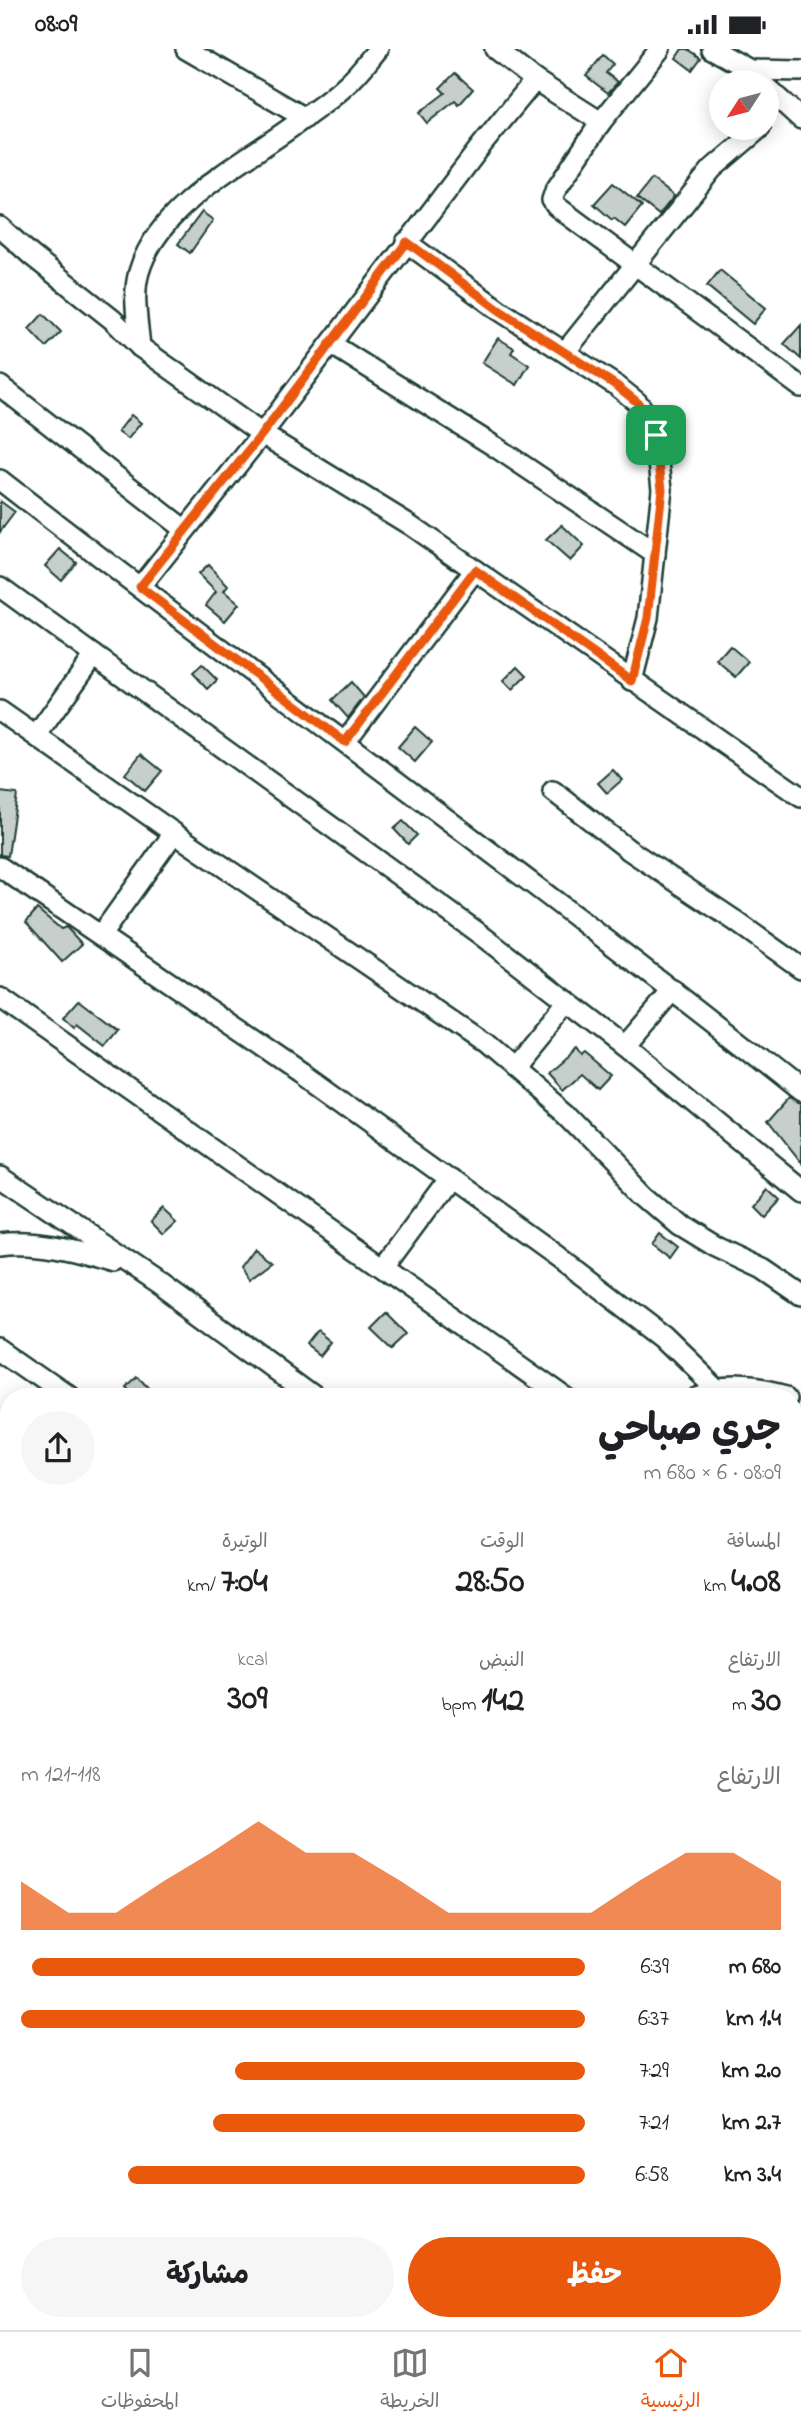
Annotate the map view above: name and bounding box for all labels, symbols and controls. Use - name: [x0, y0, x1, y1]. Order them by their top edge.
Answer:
- text: 08:09: [35, 6, 77, 44]
- north arrow: [709, 70, 779, 140]
- map controls: [709, 70, 779, 140]
- pin: [626, 405, 686, 465]
- icon: arrive: [637, 416, 675, 454]
- text: جري صباحي: [598, 1403, 781, 1459]
- button: share: [21, 1411, 95, 1485]
- text: 08:09 · 6 × 680 m: [643, 1457, 781, 1490]
- text: الوتيرة: [222, 1529, 268, 1556]
- text: الوقت: [480, 1529, 524, 1556]
- text: المسافة: [727, 1529, 781, 1556]
- text: 7:04: [221, 1557, 268, 1608]
- text: 28:50: [456, 1557, 524, 1608]
- text: 4.08: [731, 1557, 781, 1608]
- text: /km: [187, 1573, 221, 1600]
- text: km: [703, 1573, 731, 1600]
- text: kcal: [237, 1647, 268, 1674]
- text: النبض: [479, 1648, 524, 1675]
- text: الارتفاع: [728, 1648, 781, 1675]
- text: 309: [228, 1674, 268, 1725]
- text: 142: [481, 1676, 524, 1727]
- text: 30: [751, 1676, 781, 1727]
- text: bpm: [442, 1692, 481, 1719]
- text: m: [732, 1692, 751, 1719]
- text: 118–121 m: [21, 1759, 101, 1792]
- text: الارتفاع: [717, 1762, 781, 1795]
- text: 6:39: [641, 1951, 669, 1984]
- text: 680 m: [729, 1951, 781, 1984]
- text: 6:37: [638, 2003, 669, 2036]
- text: 1.4 km: [726, 2003, 781, 2036]
- text: 7:29: [639, 2055, 669, 2088]
- text: 2.0 km: [721, 2055, 781, 2088]
- text: 7:21: [639, 2107, 669, 2140]
- text: 2.7 km: [722, 2107, 781, 2140]
- text: 6:58: [635, 2159, 669, 2192]
- text: 3.4 km: [724, 2159, 781, 2192]
- button: مشاركة: [21, 2237, 394, 2317]
- button: حفظ: [408, 2237, 781, 2317]
- tab: المحفوظات: [101, 2344, 179, 2417]
- tab: الخريطة: [380, 2344, 439, 2417]
- tab: الرئيسية: [641, 2344, 700, 2417]

